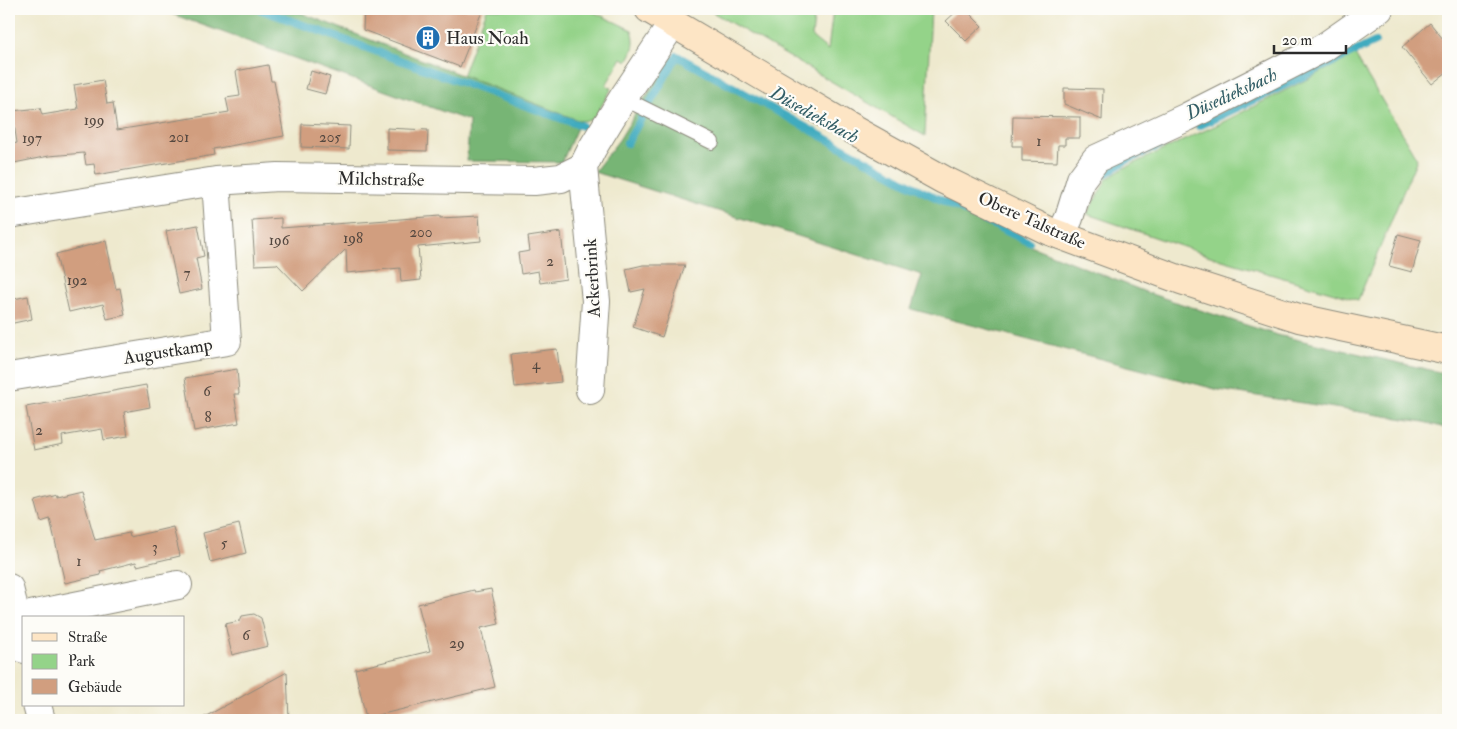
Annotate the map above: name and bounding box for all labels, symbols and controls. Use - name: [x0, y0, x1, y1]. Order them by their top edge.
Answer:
- scale bar: [1274, 22, 1347, 54]
- building icon: Haus Noah: [415, 25, 441, 51]
- place label: Haus Noah: [446, 27, 529, 50]
- text: 20 m: [1282, 31, 1312, 50]
- water label: Düsedieksbach: [1181, 62, 1281, 126]
- water label: Düsedieksbach: [765, 80, 863, 149]
- house number: 199: [84, 111, 104, 130]
- house number: 201: [169, 128, 189, 147]
- house number: 205: [319, 128, 341, 147]
- house number: 197: [22, 129, 42, 148]
- house number: 1: [1036, 132, 1042, 151]
- street label: Milchstraße: [337, 167, 425, 192]
- street label: Obere Talstraße: [974, 186, 1090, 255]
- house number: 200: [410, 223, 432, 242]
- house number: 198: [343, 229, 363, 248]
- house number: 196: [269, 231, 291, 250]
- street label: Ackerbrink: [579, 237, 606, 319]
- house number: 2: [546, 252, 554, 271]
- house number: 7: [184, 264, 191, 283]
- house number: 192: [67, 271, 88, 290]
- street label: Augustkamp: [121, 333, 214, 370]
- house number: 4: [532, 355, 541, 374]
- house number: 6: [203, 382, 212, 401]
- house number: 8: [204, 408, 212, 427]
- house number: 2: [35, 421, 43, 440]
- house number: 5: [221, 534, 228, 553]
- house number: 3: [152, 538, 158, 557]
- house number: 1: [76, 552, 82, 571]
- legend: [22, 616, 185, 706]
- house number: 6: [242, 626, 251, 645]
- text: Straße: [68, 628, 107, 647]
- house number: 29: [449, 634, 465, 653]
- text: Park: [68, 652, 95, 671]
- text: Gebäude: [68, 678, 122, 697]

